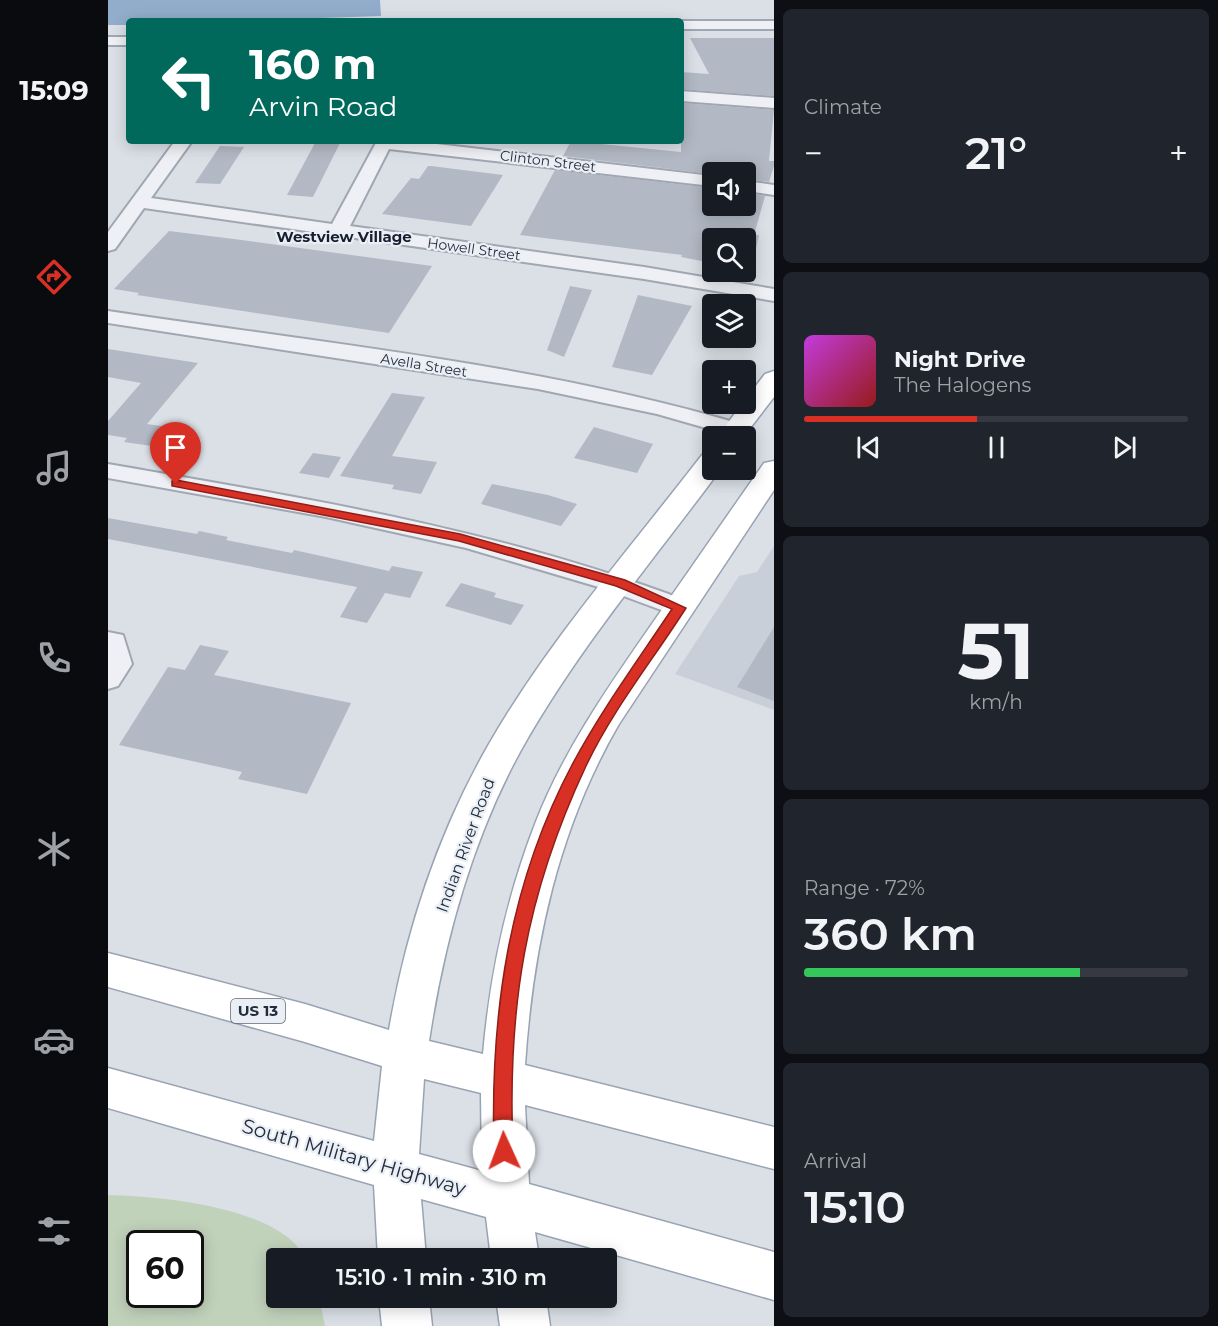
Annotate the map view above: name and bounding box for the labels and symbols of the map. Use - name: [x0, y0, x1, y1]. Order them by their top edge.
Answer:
- street label: Clinton Street: [499, 146, 597, 176]
- district label: Westview Village: [276, 227, 412, 246]
- street label: Howell Street: [426, 234, 522, 264]
- street label: Avella Street: [379, 349, 469, 381]
- pin: [150, 422, 201, 484]
- street label: Indian River Road: [432, 775, 499, 915]
- road number: US 13: [231, 999, 285, 1023]
- street label: South Military Highway: [239, 1114, 469, 1201]
- position arrow: [472, 1119, 536, 1183]
- speed limit sign: 60: [126, 1230, 204, 1308]

